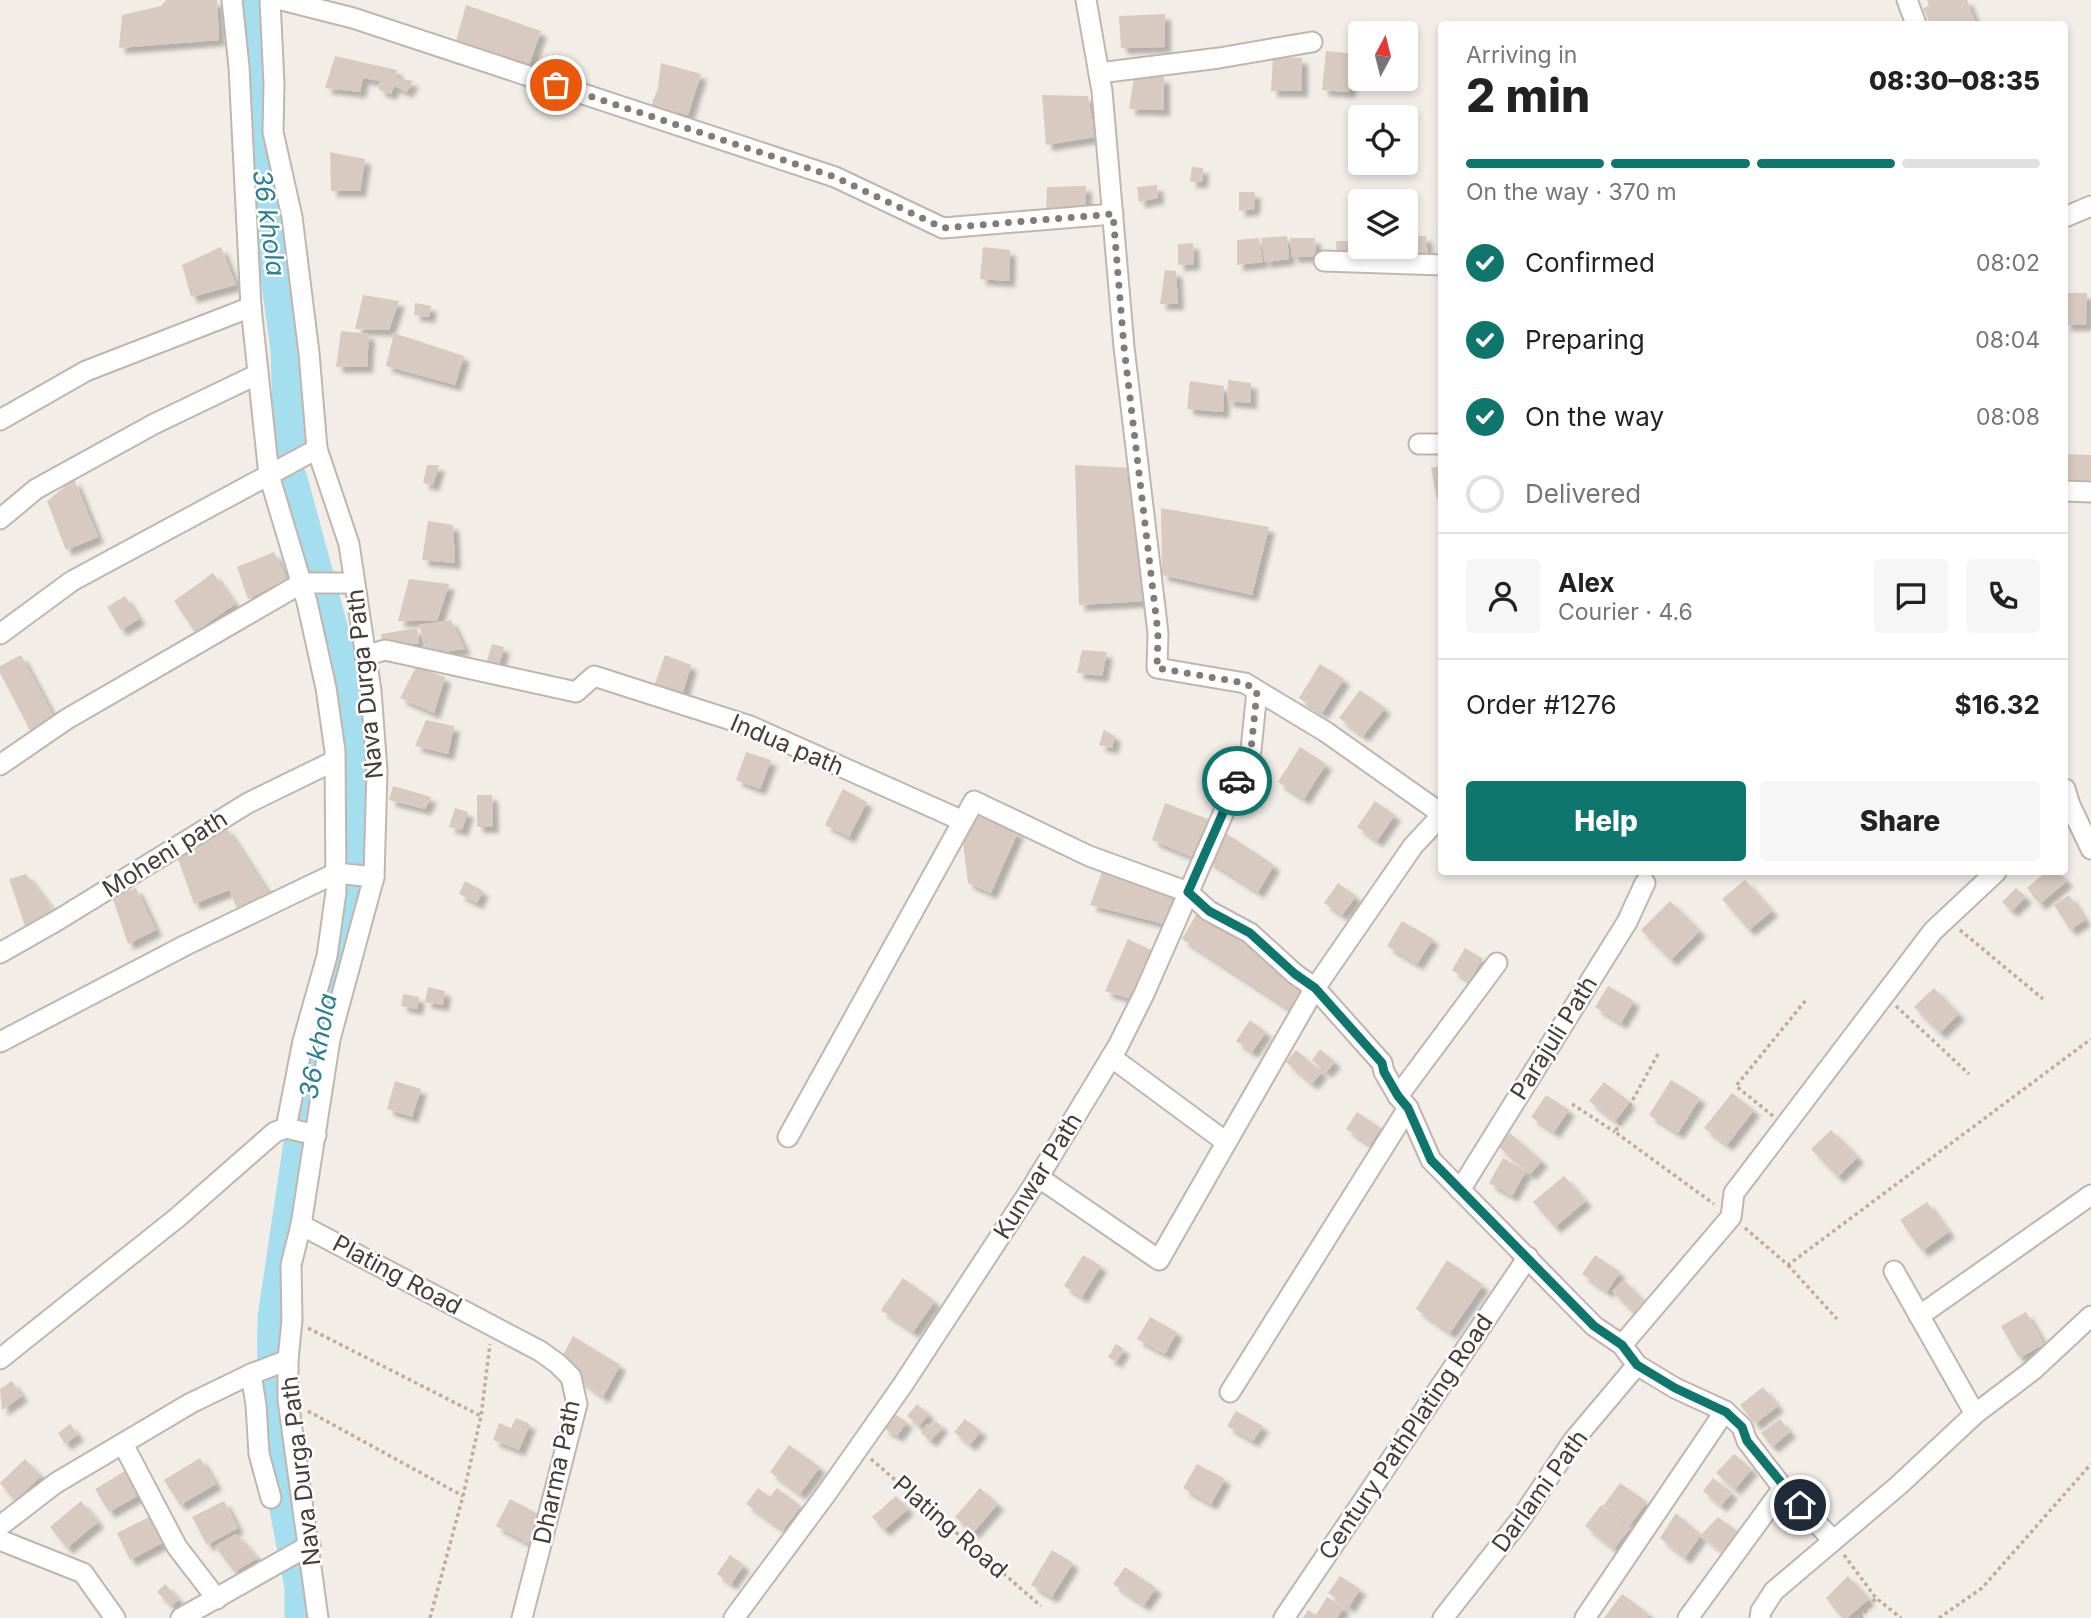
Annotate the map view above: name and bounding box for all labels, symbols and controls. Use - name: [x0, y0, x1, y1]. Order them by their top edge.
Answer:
- north arrow: [1348, 21, 1418, 91]
- map controls: [1348, 21, 1418, 259]
- text: Arriving in: [1466, 41, 1577, 69]
- pin: [526, 55, 586, 115]
- text: 08:30–08:35: [1869, 65, 2040, 96]
- icon: bag: [537, 66, 575, 104]
- text: 2 min: [1466, 67, 1590, 123]
- button: locate: [1348, 105, 1418, 175]
- water label: 36 khola: [247, 168, 292, 278]
- text: On the way · 370 m: [1466, 178, 1677, 206]
- button: layers: [1348, 189, 1418, 259]
- icon: check: [1466, 244, 1504, 282]
- text: Confirmed: [1525, 247, 1655, 278]
- text: 08:02: [1976, 249, 2040, 277]
- icon: check: [1466, 321, 1504, 359]
- text: Preparing: [1525, 324, 1645, 355]
- text: 08:04: [1975, 326, 2040, 354]
- icon: check: [1466, 398, 1504, 436]
- text: On the way: [1525, 401, 1664, 432]
- text: 08:08: [1976, 403, 2040, 431]
- text: Delivered: [1525, 478, 1641, 509]
- button: person: [1466, 559, 1540, 633]
- button: chat: [1874, 559, 1948, 633]
- button: phone: [1966, 559, 2040, 633]
- text: Alex: [1558, 567, 1615, 598]
- street label: Nava Durga Path: [340, 588, 389, 780]
- text: Courier · 4.6: [1558, 598, 1693, 626]
- text: Order #1276: [1466, 689, 1617, 720]
- text: $16.32: [1954, 689, 2040, 720]
- street label: Indua path: [726, 708, 848, 781]
- courier: [1202, 746, 1272, 816]
- icon: car: [1218, 762, 1256, 800]
- button: Help: [1466, 781, 1746, 861]
- button: Share: [1760, 781, 2040, 861]
- street label: Moheni path: [97, 804, 232, 903]
- street label: Parajuli Path: [1504, 970, 1603, 1105]
- water label: 36 khola: [292, 990, 343, 1101]
- street label: Kunwar Path: [987, 1107, 1088, 1244]
- street label: Plating Road: [328, 1228, 467, 1321]
- street label: Century PathPlating Road: [1312, 1308, 1499, 1565]
- street label: Nava Durga Path: [274, 1375, 327, 1567]
- street label: Dharma Path: [527, 1397, 586, 1547]
- street label: Darlami Path: [1486, 1424, 1594, 1557]
- street label: Plating Road: [887, 1469, 1013, 1584]
- pin: [1770, 1475, 1830, 1535]
- icon: home: [1781, 1486, 1819, 1524]

